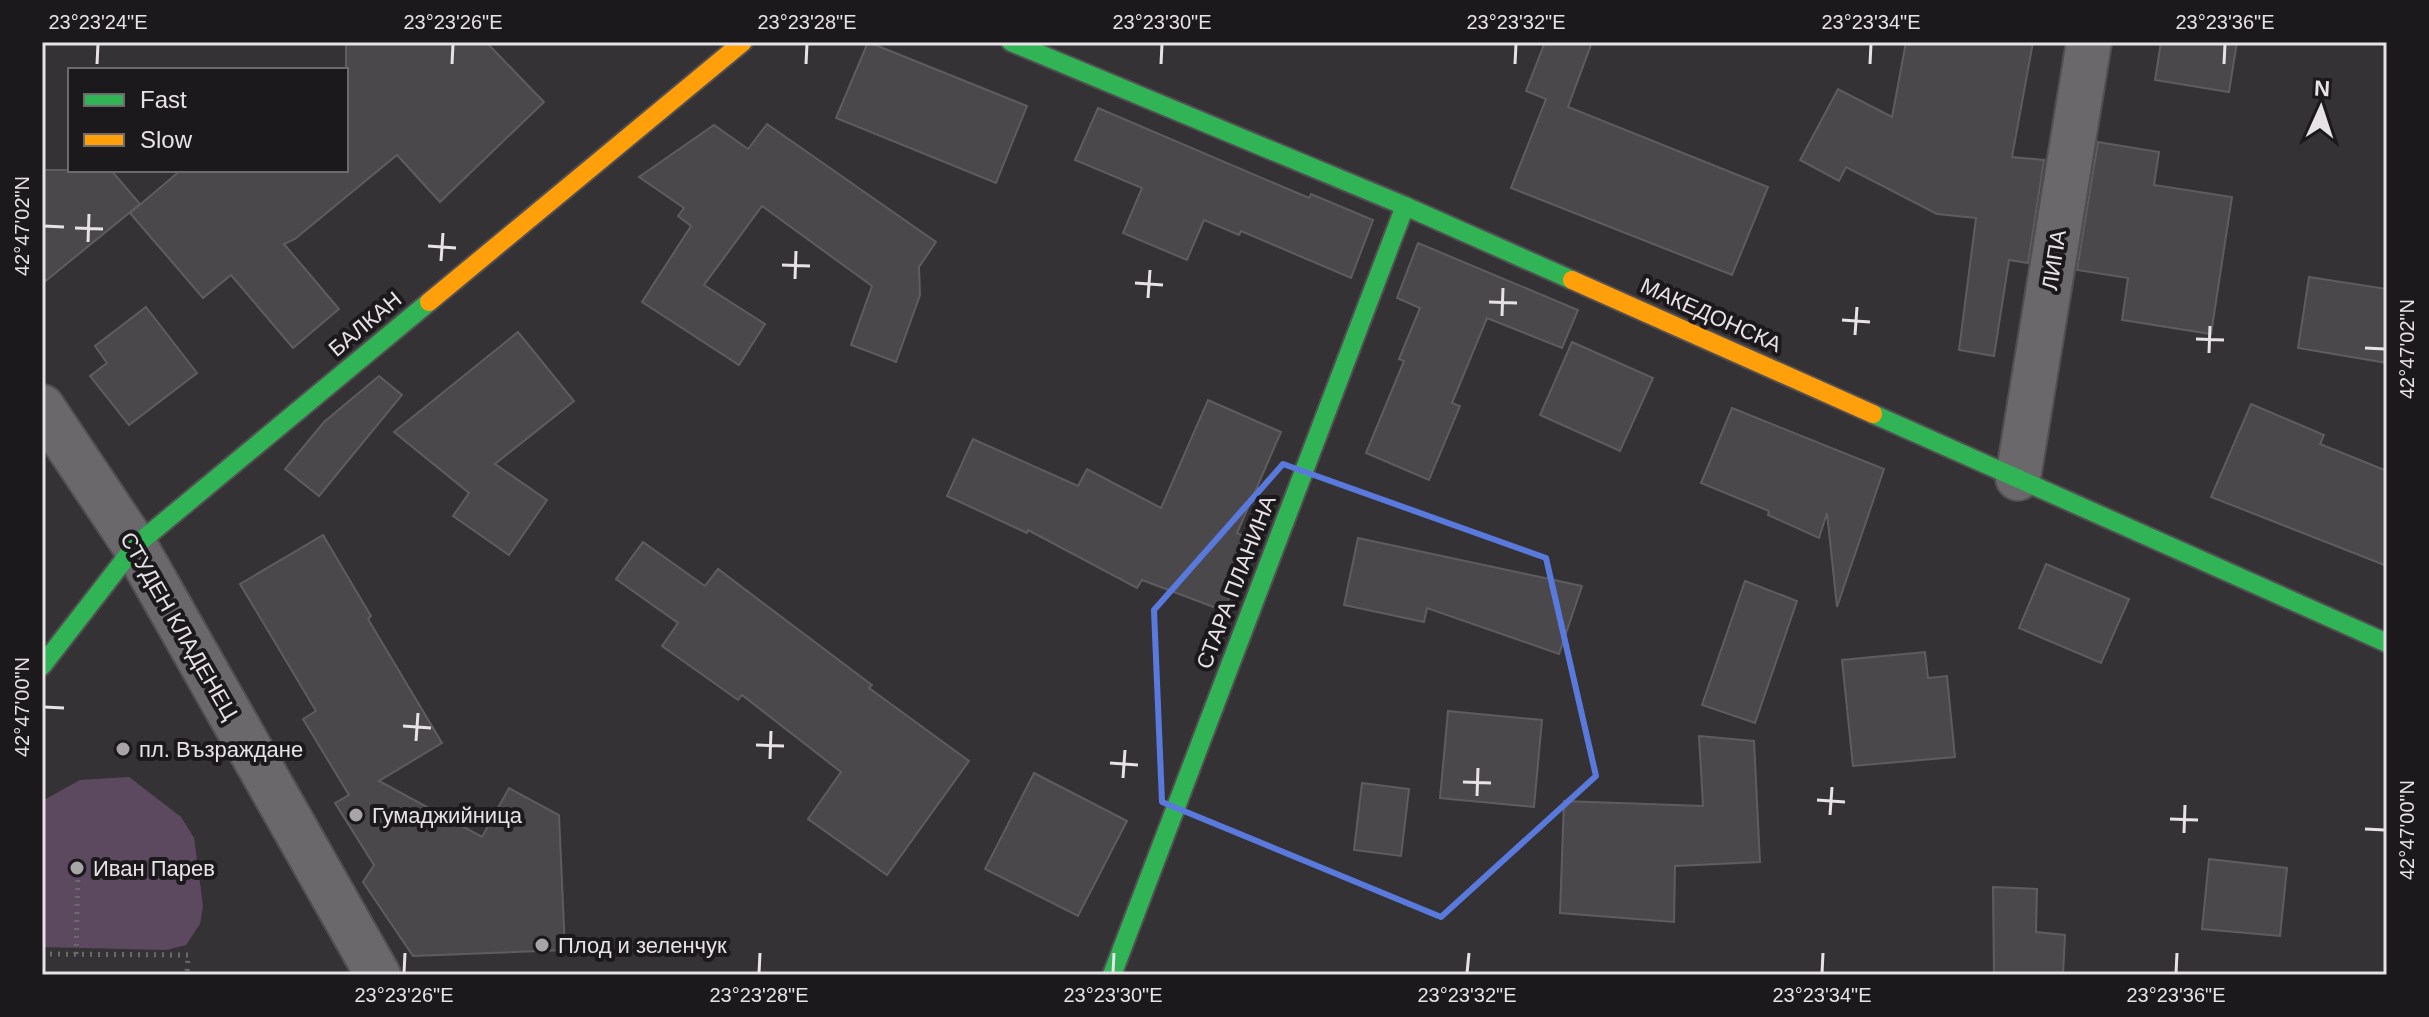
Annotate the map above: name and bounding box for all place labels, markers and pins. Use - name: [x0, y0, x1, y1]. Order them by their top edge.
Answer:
- place label: пл. Възраждане: [139, 737, 303, 762]
- marker: пл. Възраждане: [114, 740, 132, 758]
- place label: Гумаджийница: [372, 803, 523, 828]
- marker: Гумаджийница: [347, 806, 365, 824]
- place label: Иван Парев: [93, 856, 215, 881]
- marker: Иван Парев: [68, 859, 86, 877]
- place label: Плод и зеленчук: [558, 933, 727, 958]
- marker: Плод и зеленчук: [533, 936, 551, 954]

